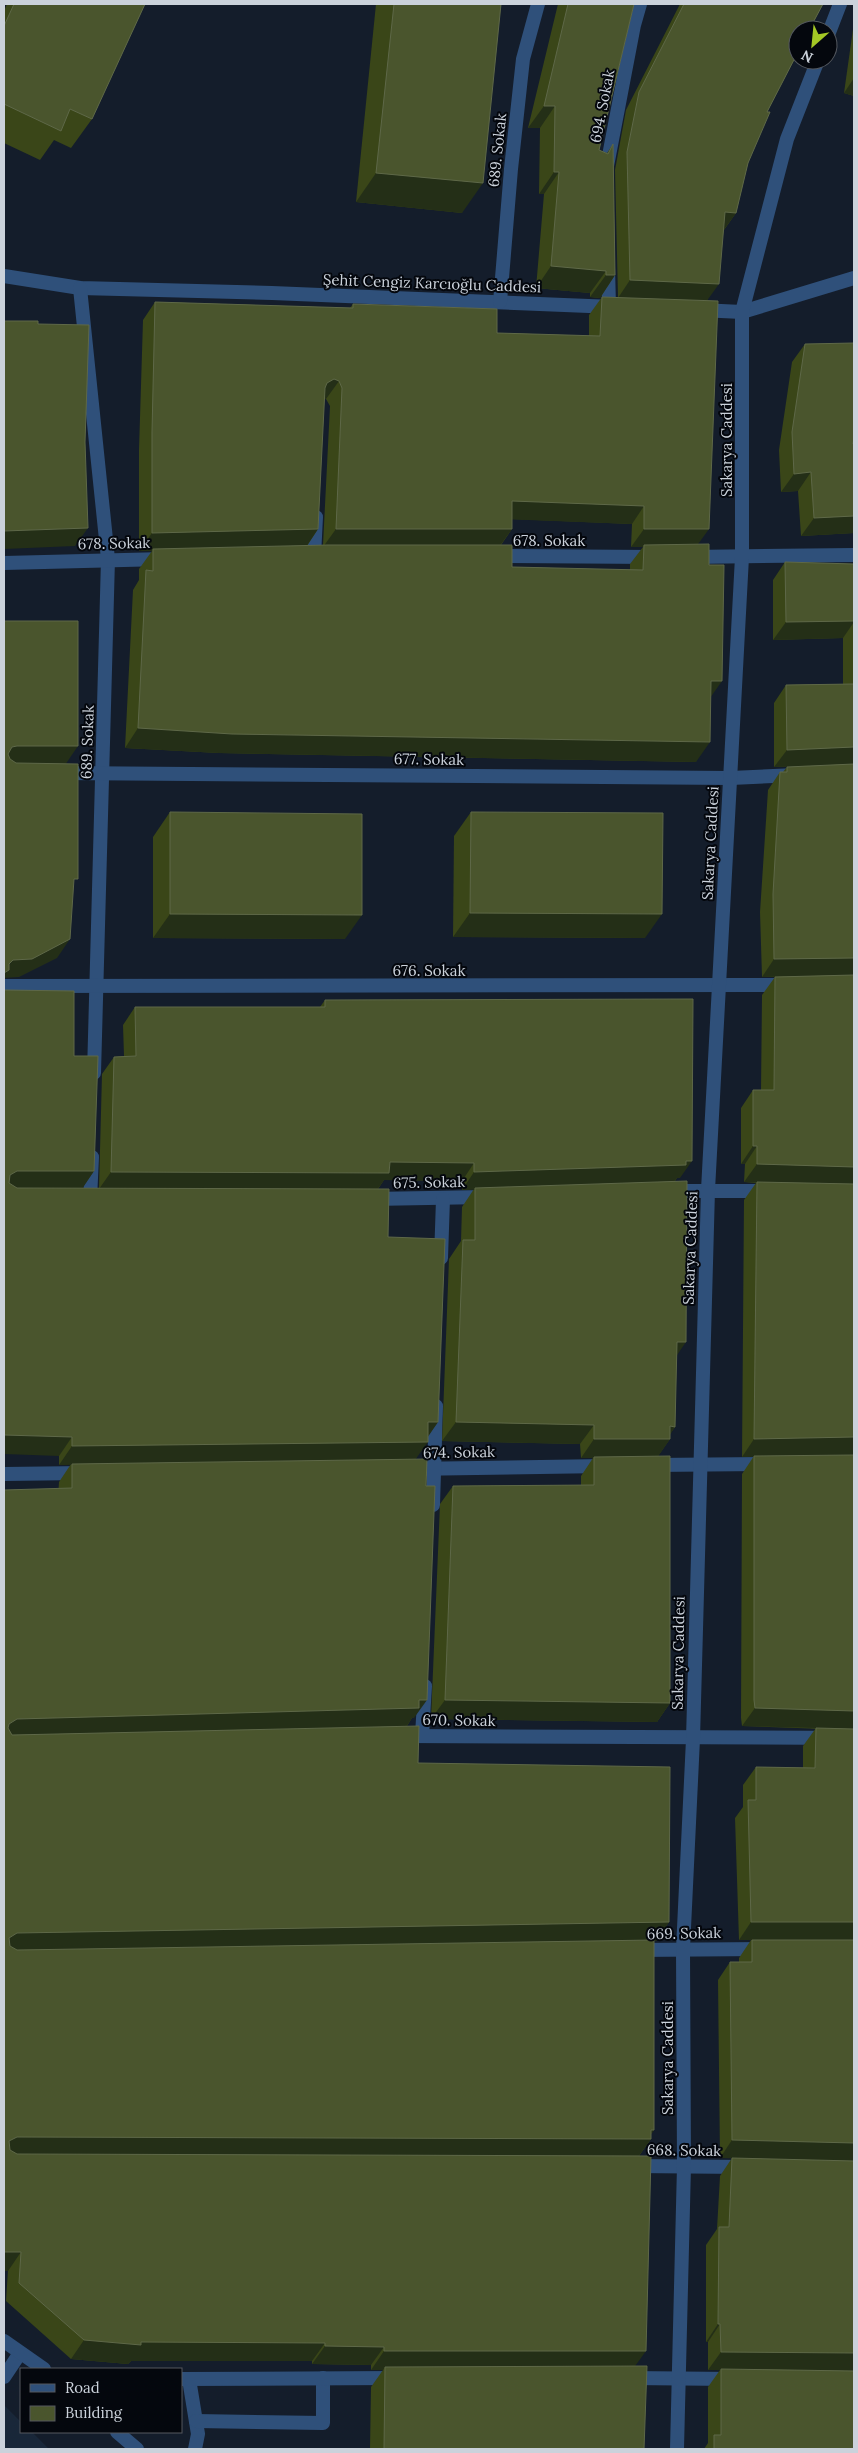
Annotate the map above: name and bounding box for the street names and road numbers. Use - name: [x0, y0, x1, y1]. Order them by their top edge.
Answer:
- street label: 694. Sokak: [586, 68, 618, 144]
- street label: 689. Sokak: [484, 112, 510, 188]
- street label: Şehit Cengiz Karcıoğlu Caddesi: [323, 270, 541, 296]
- street label: Sakarya Caddesi: [717, 383, 736, 497]
- street label: 678. Sokak: [513, 531, 585, 550]
- street label: 678. Sokak: [77, 533, 151, 553]
- street label: 689. Sokak: [76, 705, 98, 779]
- street label: 677. Sokak: [394, 749, 464, 769]
- street label: Sakarya Caddesi: [698, 786, 722, 900]
- street label: 676. Sokak: [393, 961, 465, 980]
- street label: 675. Sokak: [393, 1172, 465, 1192]
- street label: Sakarya Caddesi: [679, 1191, 701, 1305]
- street label: 674. Sokak: [423, 1442, 495, 1462]
- street label: Sakarya Caddesi: [668, 1596, 688, 1710]
- street label: 670. Sokak: [422, 1710, 496, 1730]
- street label: 669. Sokak: [647, 1923, 721, 1943]
- street label: Sakarya Caddesi: [658, 2001, 677, 2115]
- street label: 668. Sokak: [647, 2140, 721, 2160]

